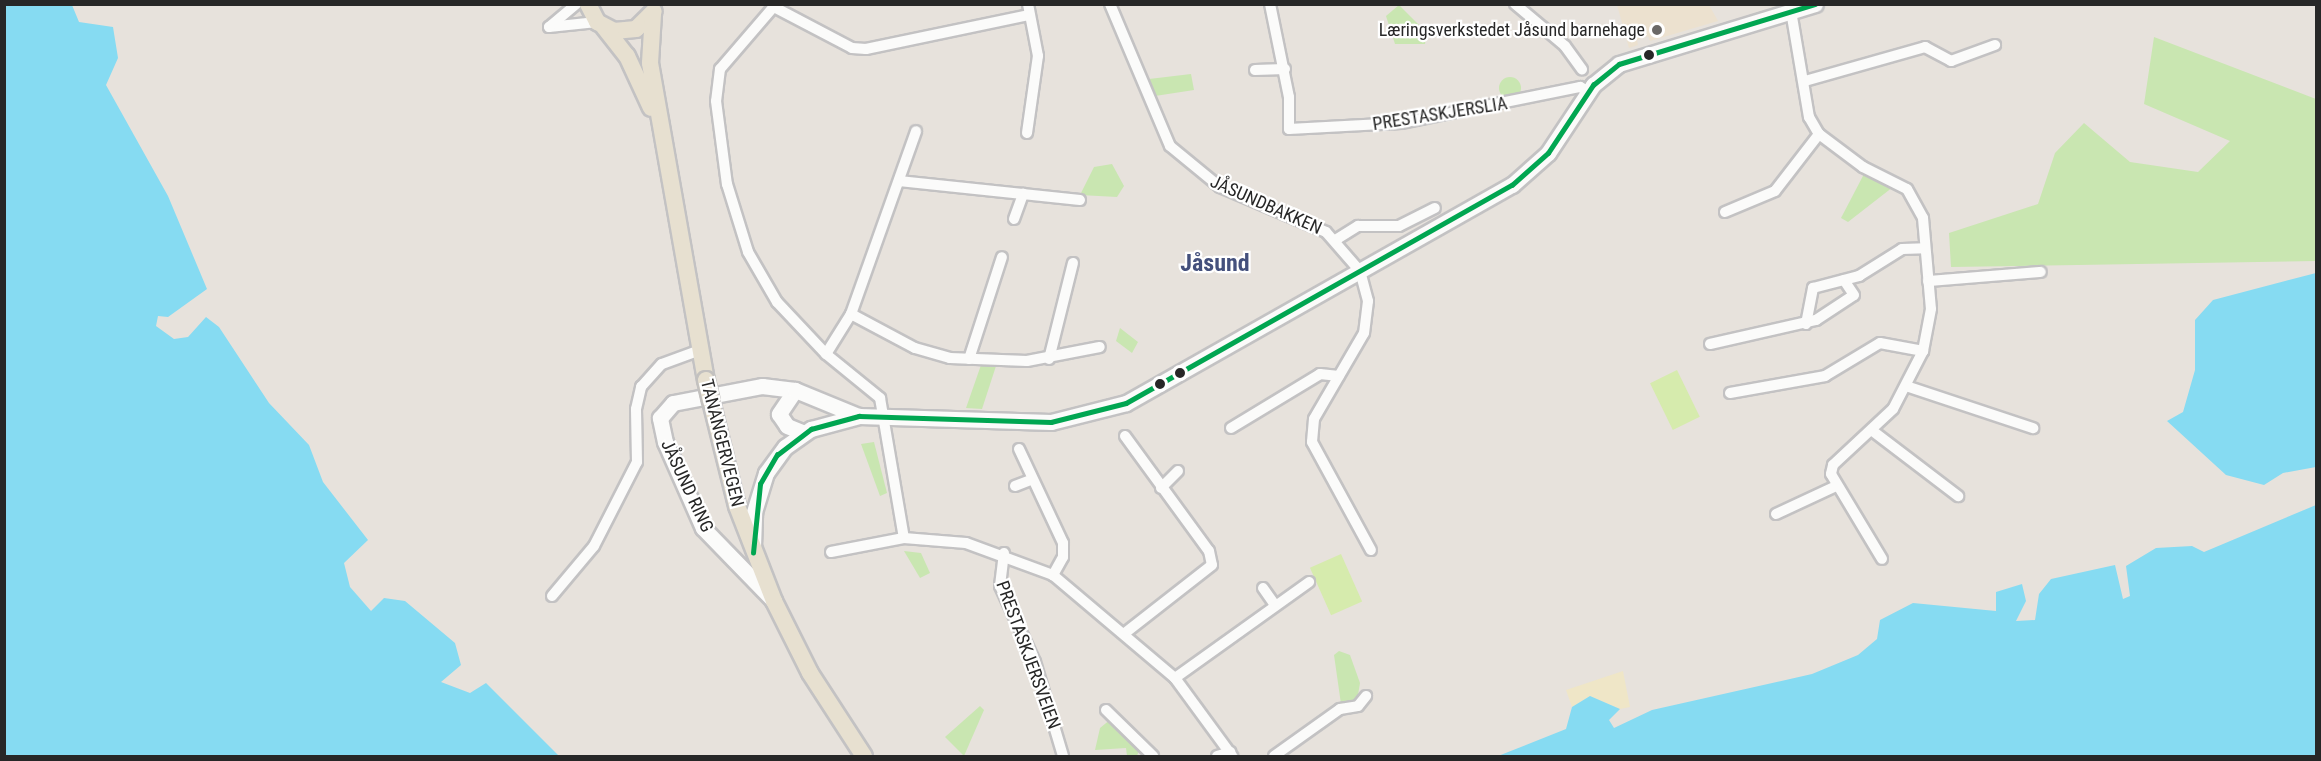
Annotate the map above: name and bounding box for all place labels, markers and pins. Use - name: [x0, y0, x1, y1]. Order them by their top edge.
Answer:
- place label: Læringsverkstedet Jåsund barnehage: [1379, 19, 1645, 41]
- marker: Læringsverkstedet Jåsund barnehage: [1650, 23, 1664, 37]
- unlabelled marker: [1643, 49, 1655, 61]
- unlabelled marker: [1174, 367, 1186, 379]
- unlabelled marker: [1154, 378, 1166, 390]

